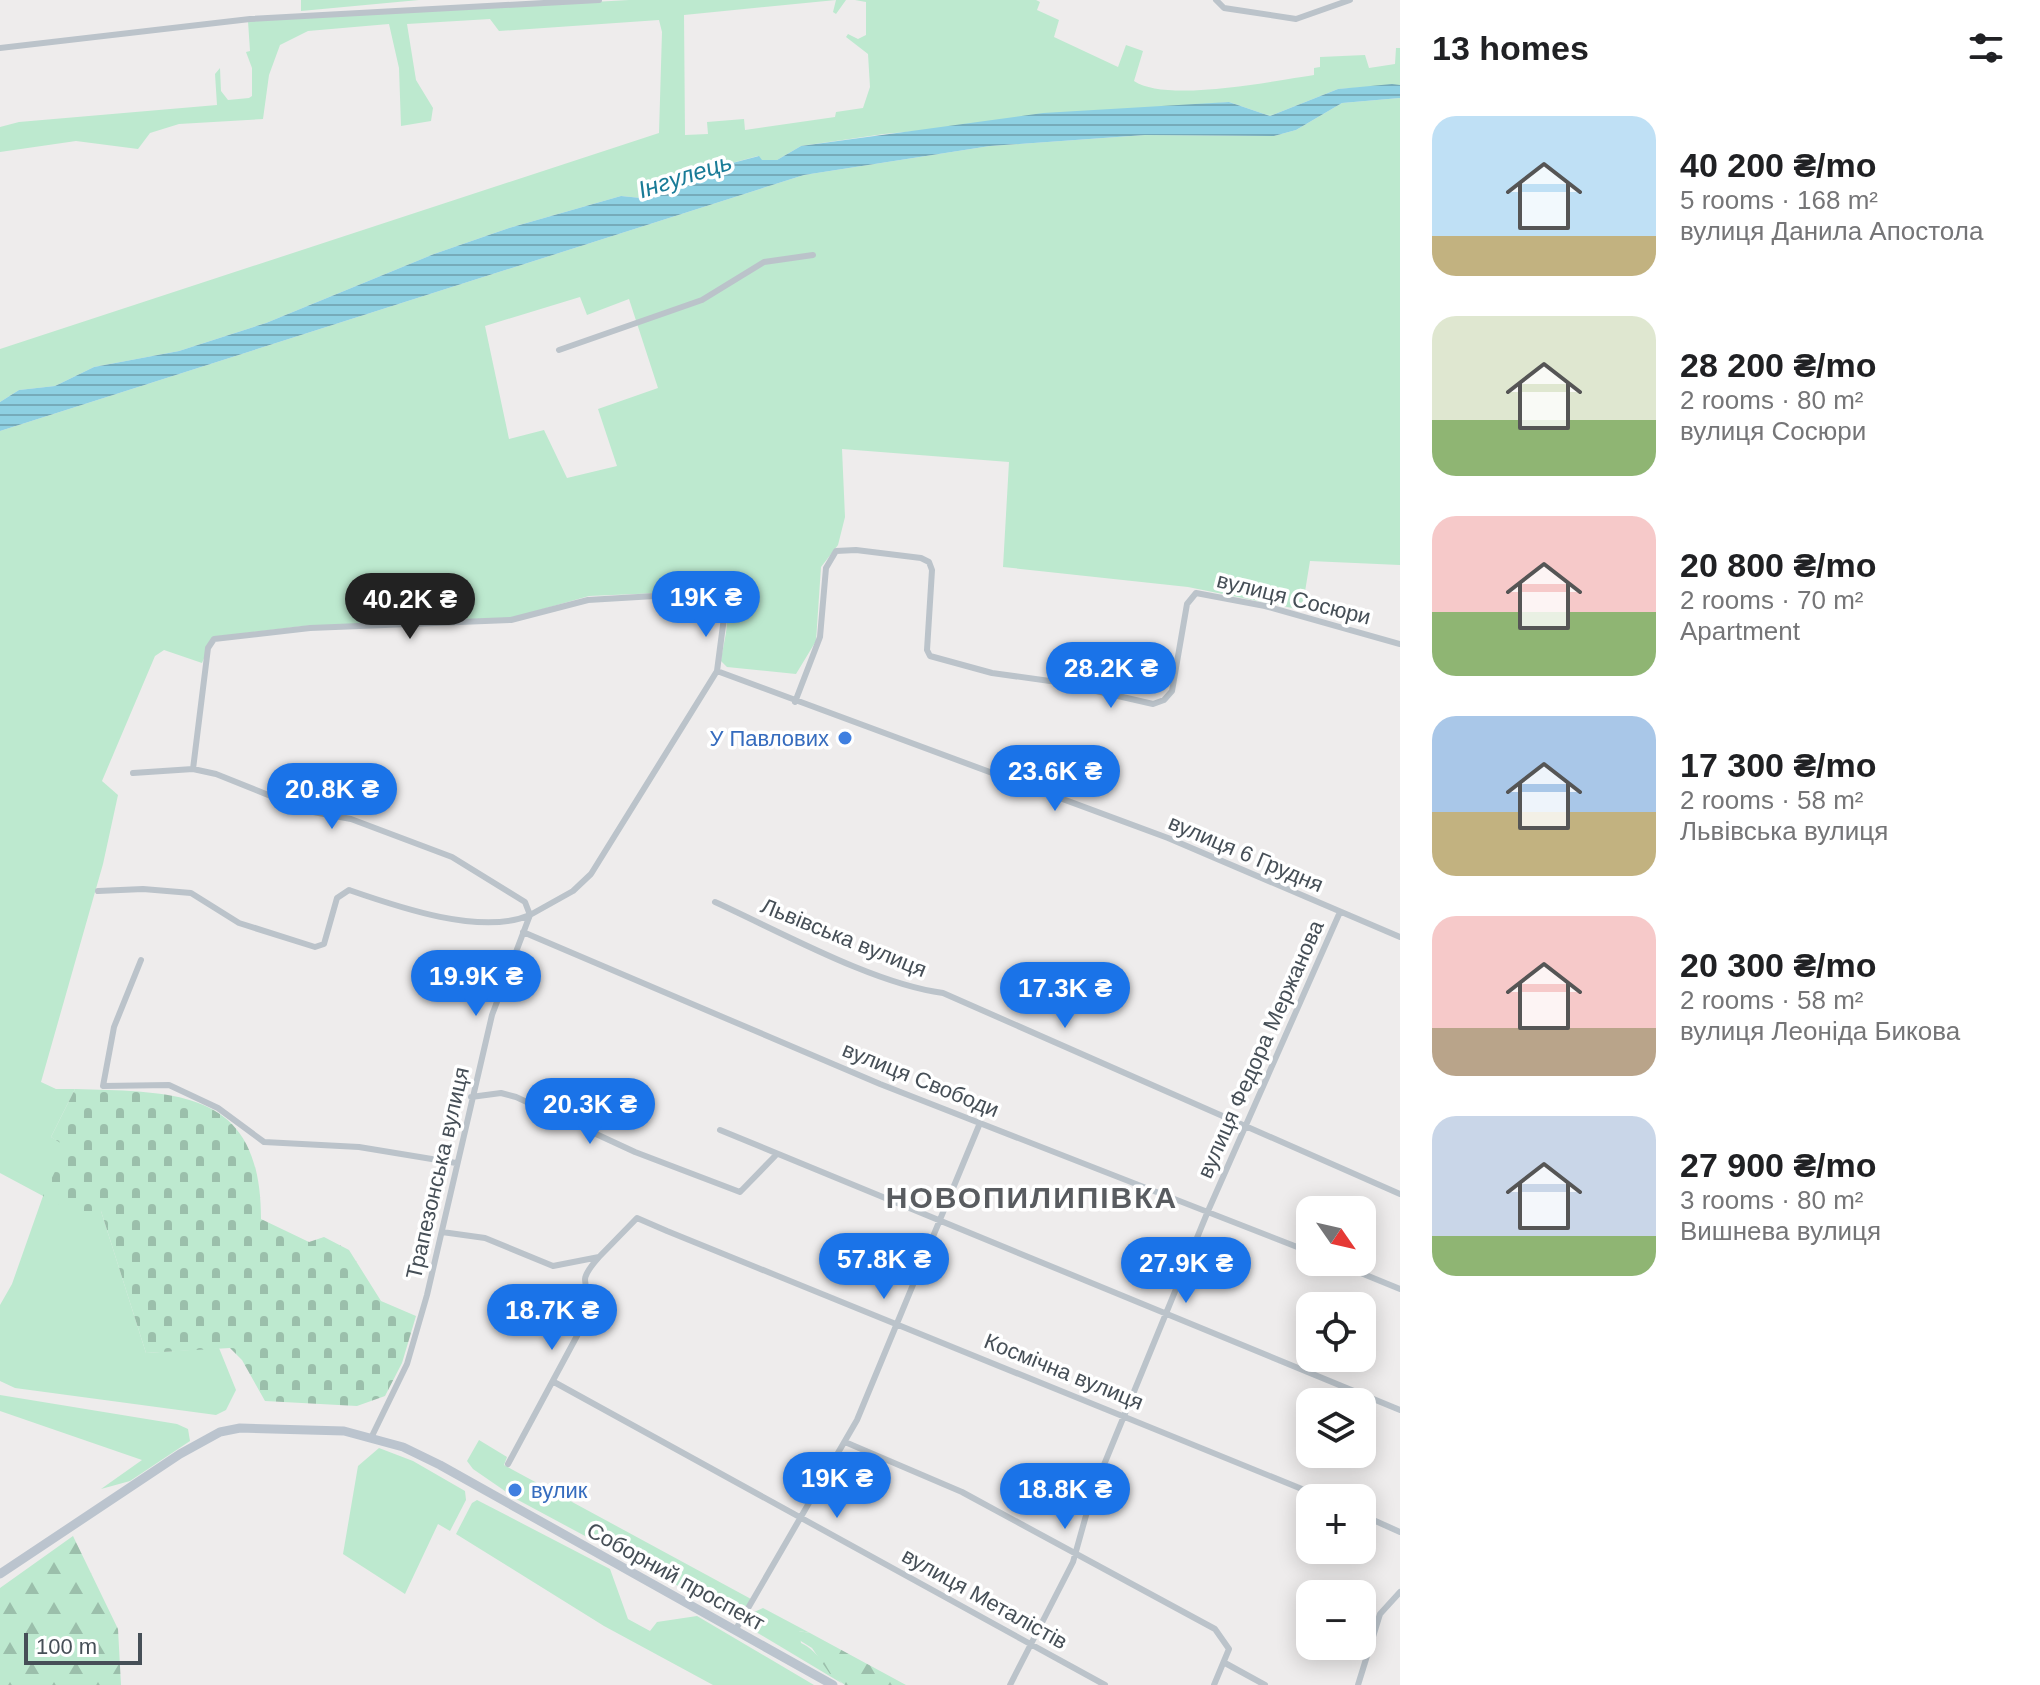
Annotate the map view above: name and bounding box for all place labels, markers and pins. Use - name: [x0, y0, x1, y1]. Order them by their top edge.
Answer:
- pin: 19K ₴: [650, 571, 762, 639]
- pin: 40.2K ₴: [336, 573, 484, 641]
- pin: 28.2K ₴: [1037, 642, 1185, 710]
- place label: У Павлових: [709, 726, 829, 751]
- marker: У Павлових: [836, 729, 854, 747]
- pin: 23.6K ₴: [981, 745, 1129, 813]
- pin: 20.8K ₴: [258, 763, 406, 831]
- pin: 19.9K ₴: [402, 950, 550, 1018]
- pin: 17.3K ₴: [991, 962, 1139, 1030]
- pin: 20.3K ₴: [516, 1078, 664, 1146]
- pin: 57.8K ₴: [810, 1233, 958, 1301]
- pin: 27.9K ₴: [1112, 1237, 1260, 1305]
- pin: 18.7K ₴: [478, 1284, 626, 1352]
- pin: 19K ₴: [781, 1452, 893, 1520]
- pin: 18.8K ₴: [991, 1463, 1139, 1531]
- place label: вулик: [531, 1478, 588, 1503]
- marker: вулик: [506, 1481, 524, 1499]

